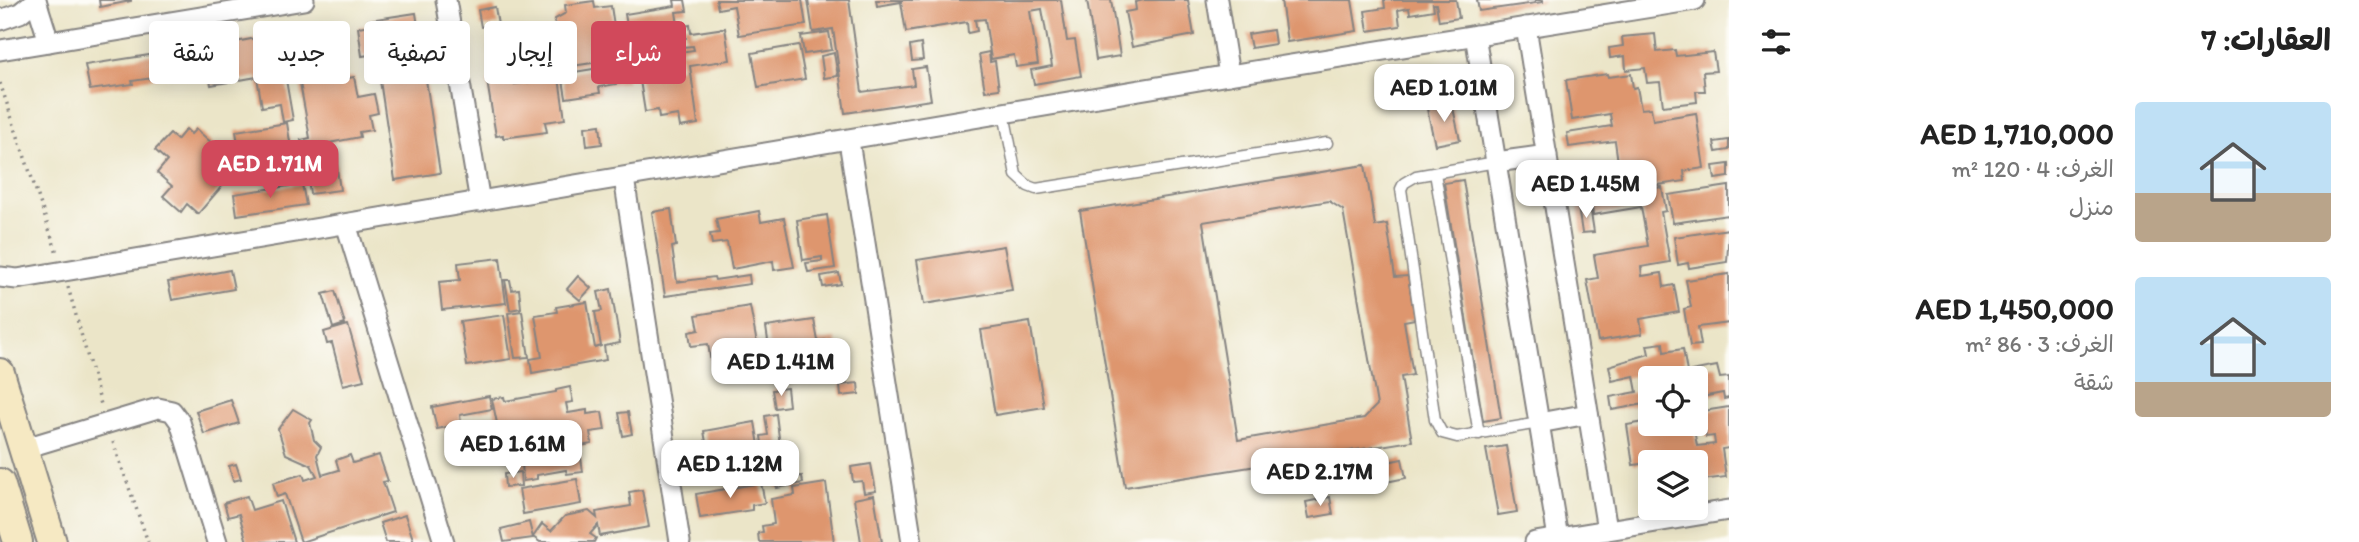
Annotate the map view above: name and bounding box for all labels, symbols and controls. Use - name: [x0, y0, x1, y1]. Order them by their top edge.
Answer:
- chip: شقة: [149, 21, 239, 84]
- chip: جديد: [253, 21, 350, 84]
- chip: تصفية: [364, 21, 470, 84]
- chip: إيجار: [484, 21, 577, 84]
- chip: شراء: [591, 21, 686, 84]
- text: العقارات: 7: [2202, 21, 2331, 58]
- icon: filters: [1757, 23, 1795, 61]
- pin: AED 1.01M: [1364, 64, 1524, 124]
- text: AED 1.01M: [1390, 73, 1498, 101]
- text: AED 1,710,000: [1921, 115, 2114, 152]
- icon: home: [2191, 130, 2275, 214]
- pin: AED 1.71M: [190, 140, 350, 200]
- text: AED 1.71M: [218, 149, 322, 177]
- text: الغرف: 4 · 120 m²: [1952, 155, 2114, 183]
- pin: AED 1.45M: [1506, 160, 1666, 220]
- text: AED 1.45M: [1532, 169, 1640, 197]
- text: منزل: [2069, 193, 2114, 221]
- text: AED 1,450,000: [1916, 290, 2114, 327]
- icon: home: [2191, 305, 2275, 389]
- text: الغرف: 3 · 86 m²: [1965, 330, 2114, 358]
- pin: AED 1.41M: [701, 338, 861, 398]
- text: AED 1.41M: [727, 347, 835, 375]
- map controls: [1638, 366, 1708, 520]
- button: locate: [1638, 366, 1708, 436]
- text: شقة: [2074, 368, 2114, 396]
- pin: AED 1.61M: [433, 420, 593, 480]
- text: AED 1.61M: [460, 429, 566, 457]
- pin: AED 1.12M: [650, 440, 810, 500]
- pin: AED 2.17M: [1240, 448, 1400, 508]
- text: AED 1.12M: [677, 449, 783, 477]
- button: layers: [1638, 450, 1708, 520]
- text: AED 2.17M: [1267, 457, 1373, 485]

